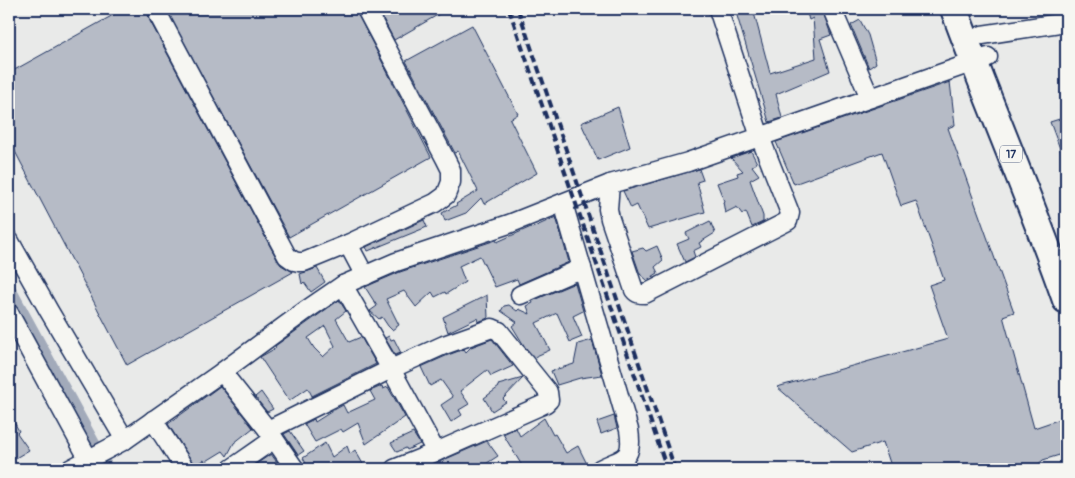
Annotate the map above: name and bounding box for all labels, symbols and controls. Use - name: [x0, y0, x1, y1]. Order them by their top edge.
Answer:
- road number: 17: [1000, 146, 1022, 162]

